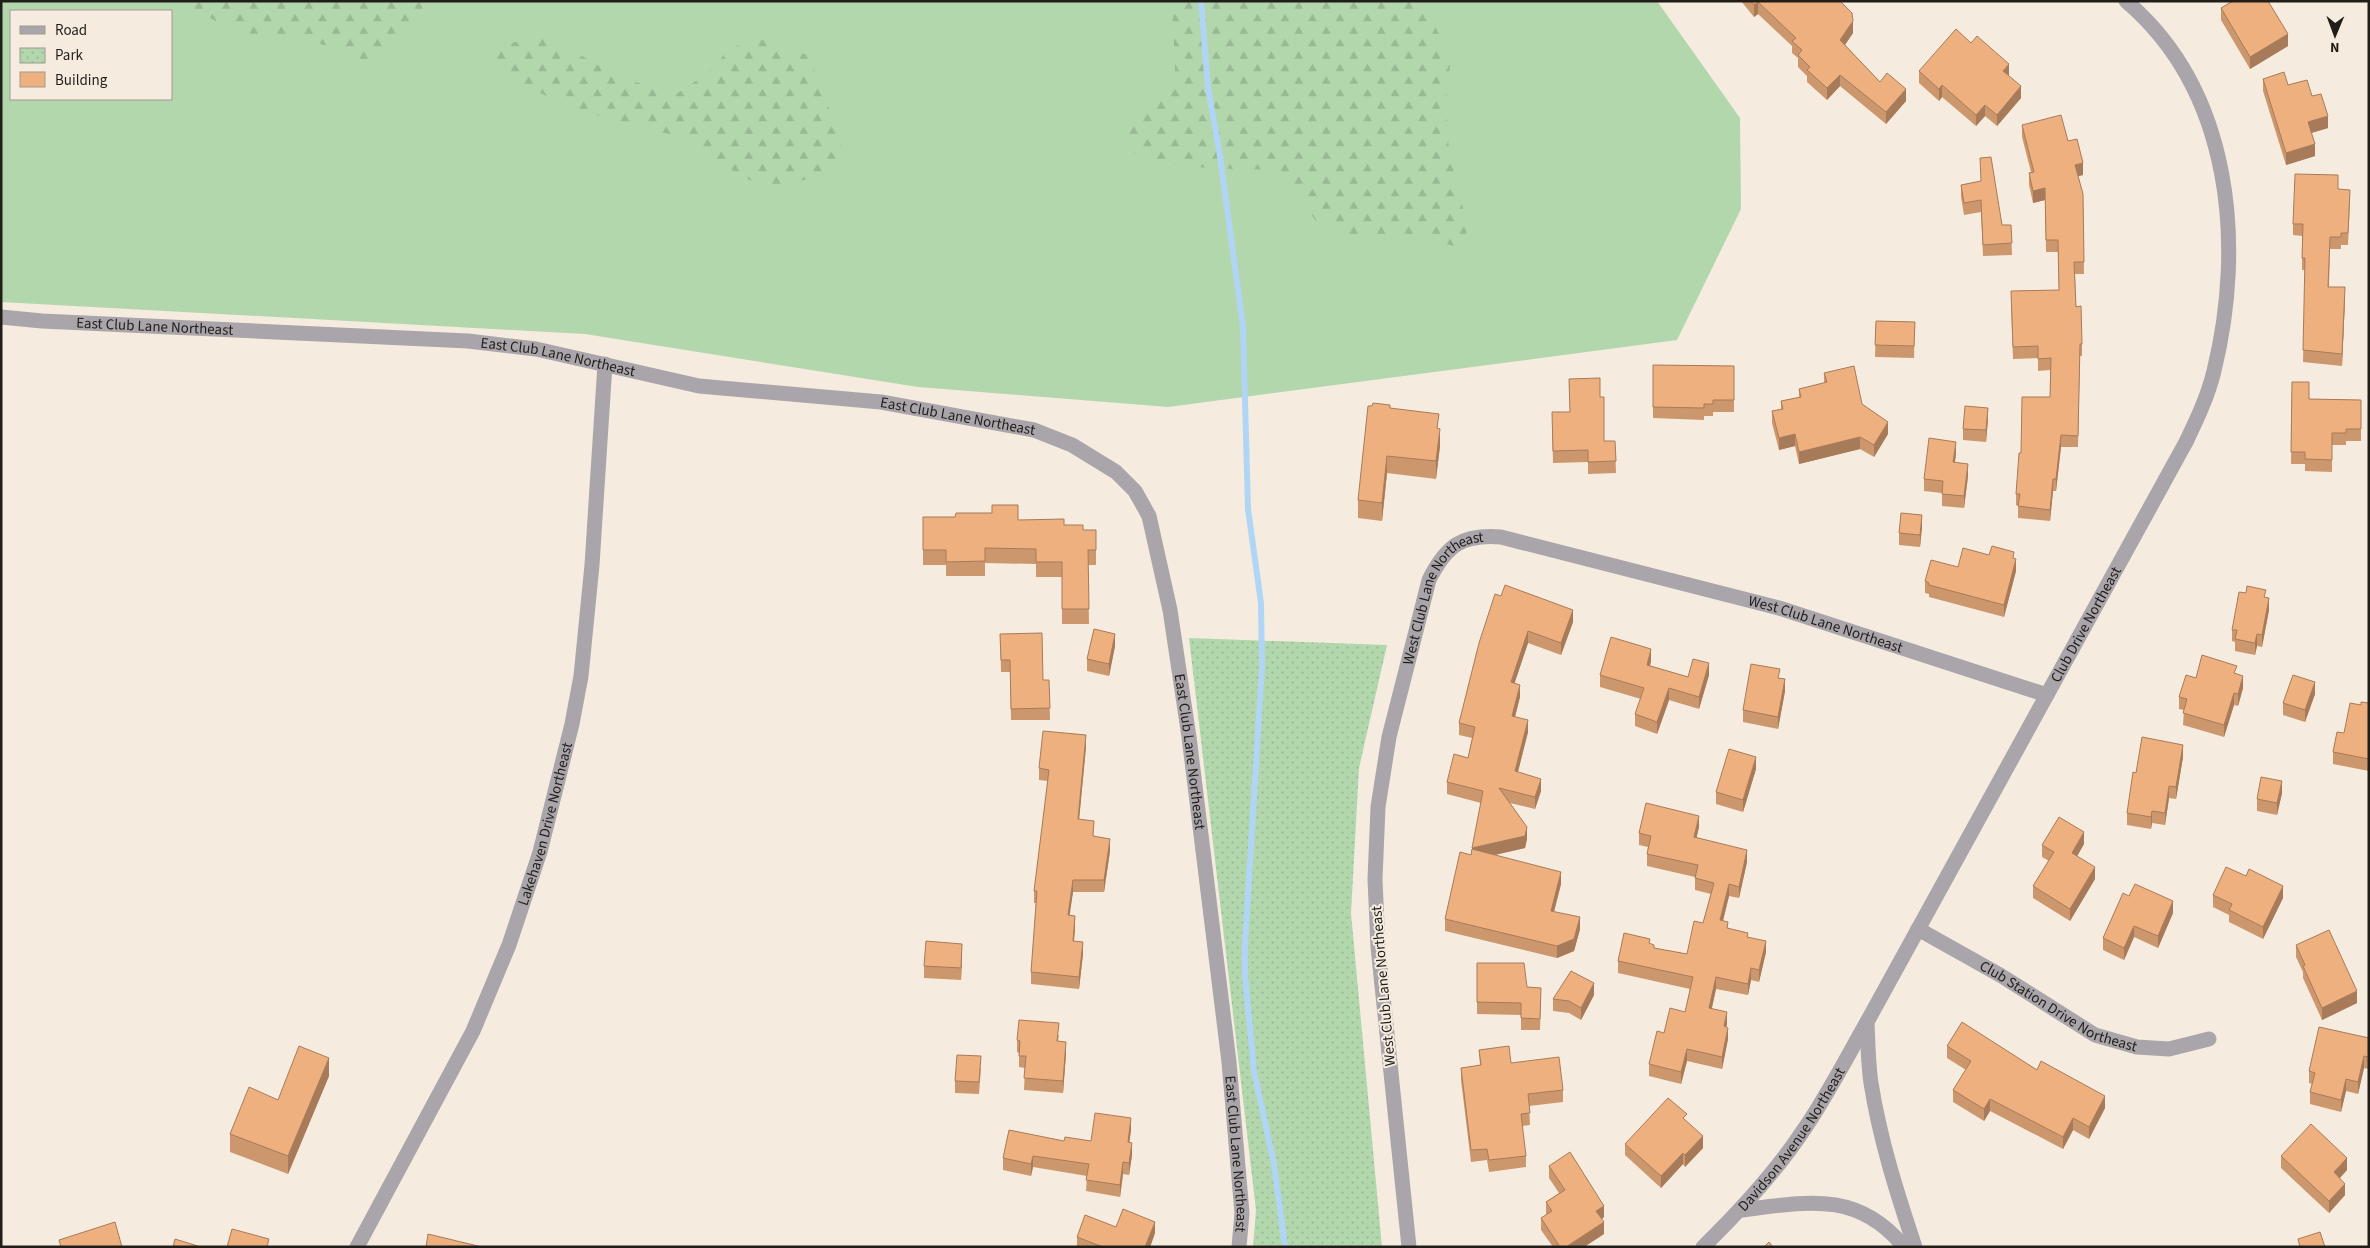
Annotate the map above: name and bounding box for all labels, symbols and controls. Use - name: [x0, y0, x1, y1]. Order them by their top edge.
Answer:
- legend: [10, 10, 172, 100]
- north arrow: [2310, 10, 2360, 60]
- text: Road: [55, 20, 87, 41]
- text: N: [2330, 37, 2340, 57]
- text: Park: [55, 45, 84, 66]
- text: Building: [55, 70, 108, 91]
- street label: East Club Lane Northeast: [76, 313, 234, 341]
- street label: East Club Lane Northeast: [479, 333, 637, 382]
- street label: East Club Lane Northeast: [878, 392, 1037, 441]
- street label: West Club Lane Northeast: [1398, 527, 1484, 667]
- street label: Club Drive Northeast: [2046, 563, 2127, 686]
- street label: West Club Lane Northeast: [1746, 591, 1905, 659]
- street label: East Club Lane Northeast: [1169, 672, 1210, 831]
- street label: Lakehaven Drive Northeast: [513, 740, 578, 908]
- street label: West Club Lane Northeast: [1366, 905, 1401, 1067]
- street label: Club Station Drive Northeast: [1976, 956, 2139, 1058]
- street label: Davidson Avenue Northeast: [1733, 1064, 1851, 1216]
- street label: East Club Lane Northeast: [1219, 1075, 1252, 1233]

